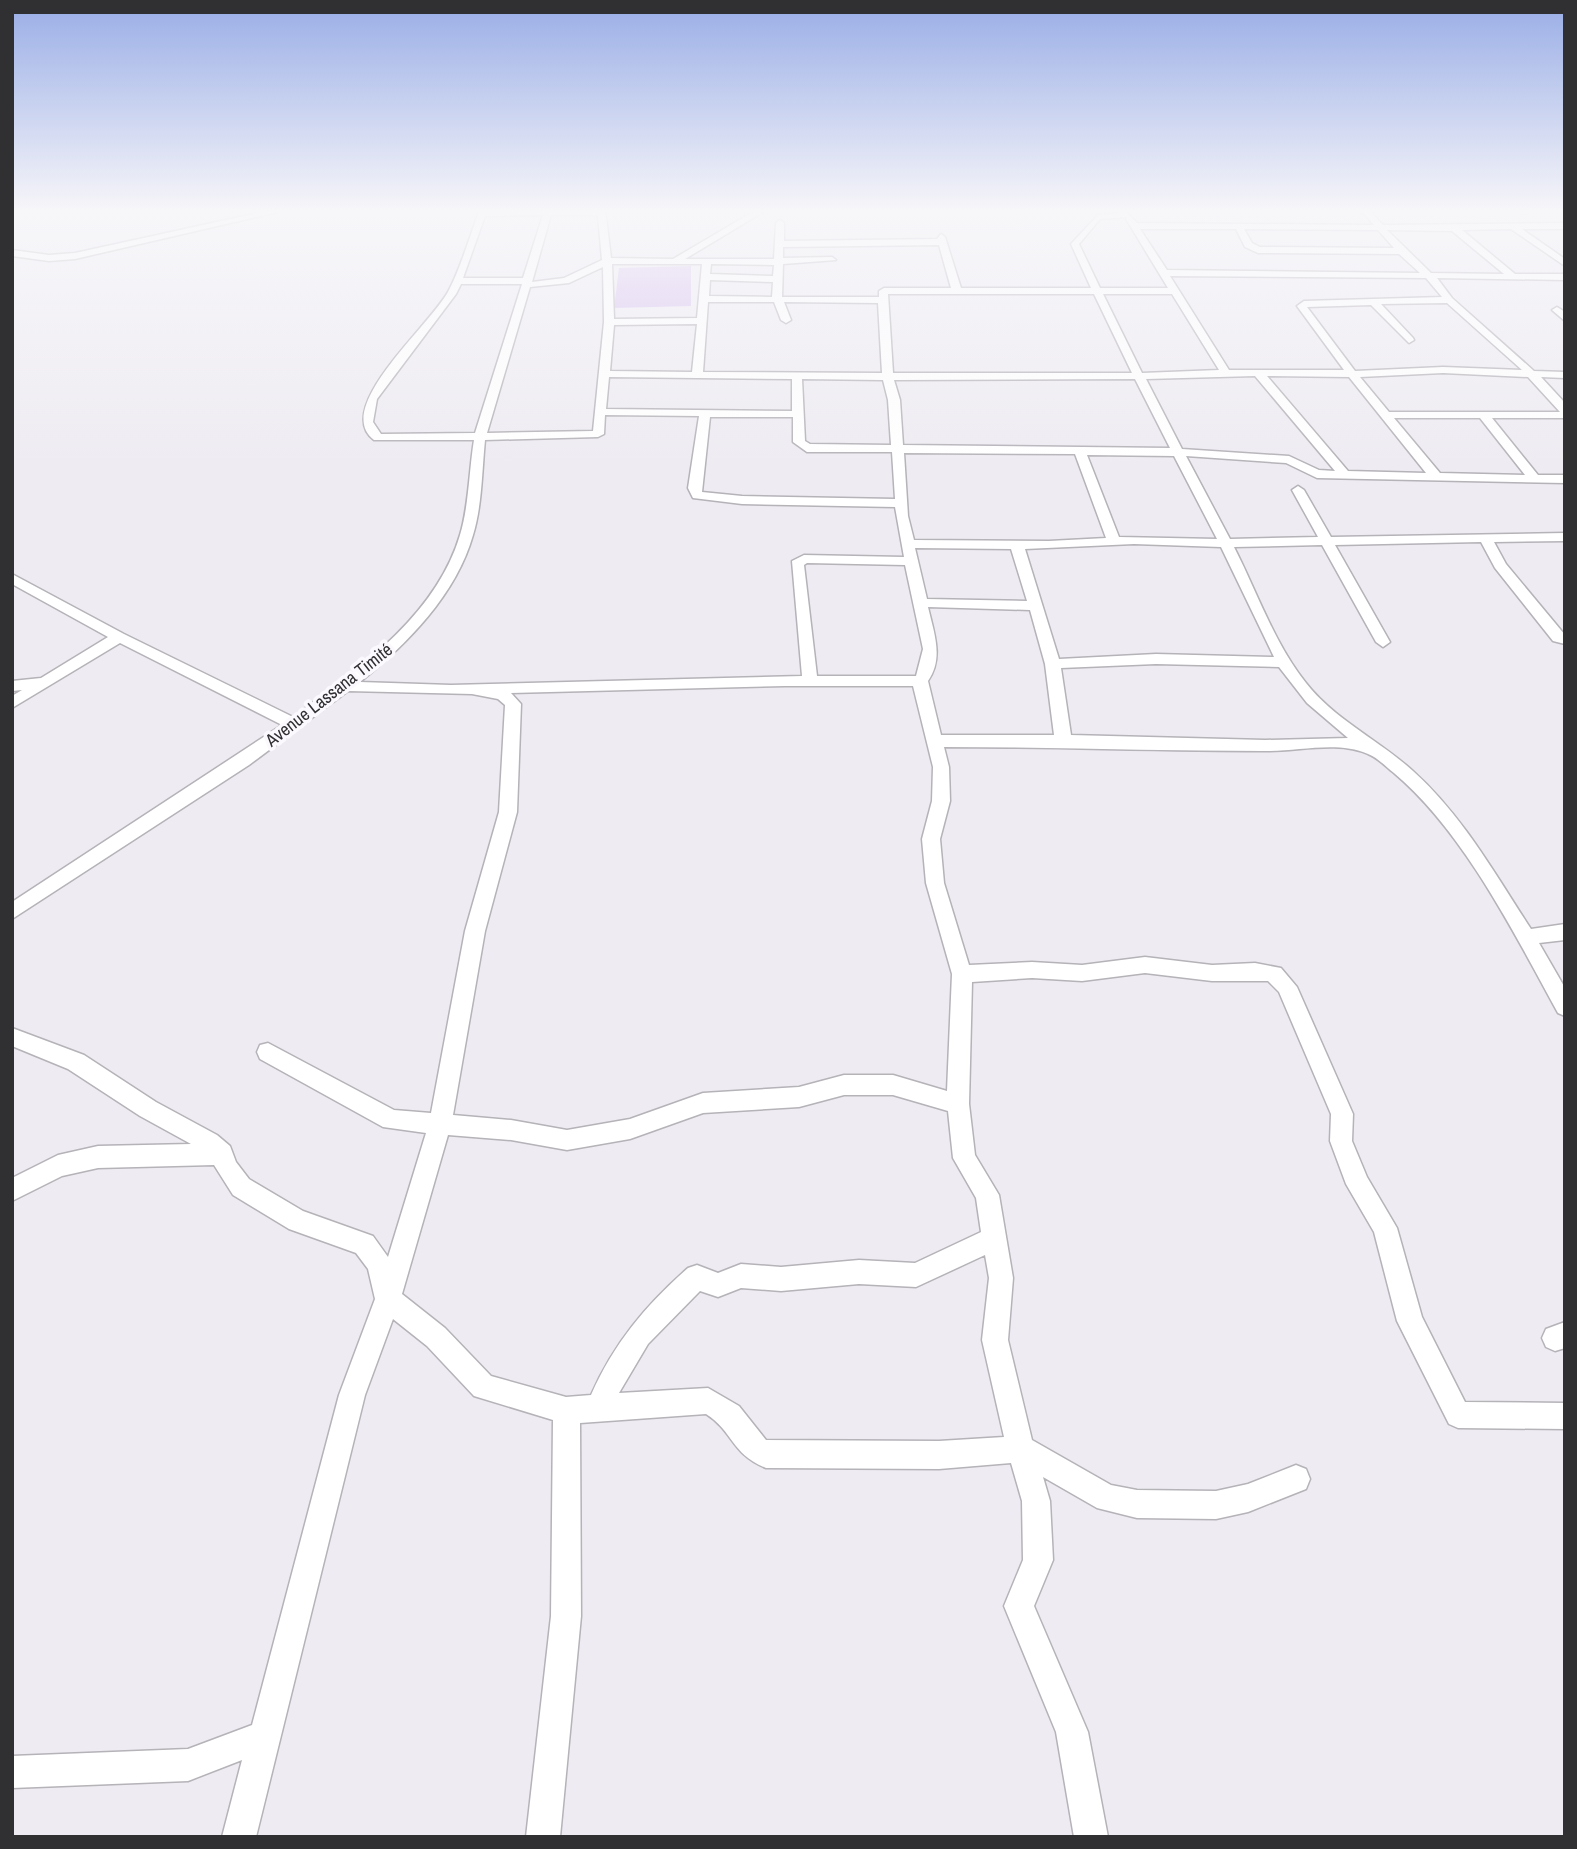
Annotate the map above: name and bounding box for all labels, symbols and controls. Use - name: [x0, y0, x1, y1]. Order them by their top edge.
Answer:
- street label: Avenue Lassana Timité: [259, 637, 397, 753]

